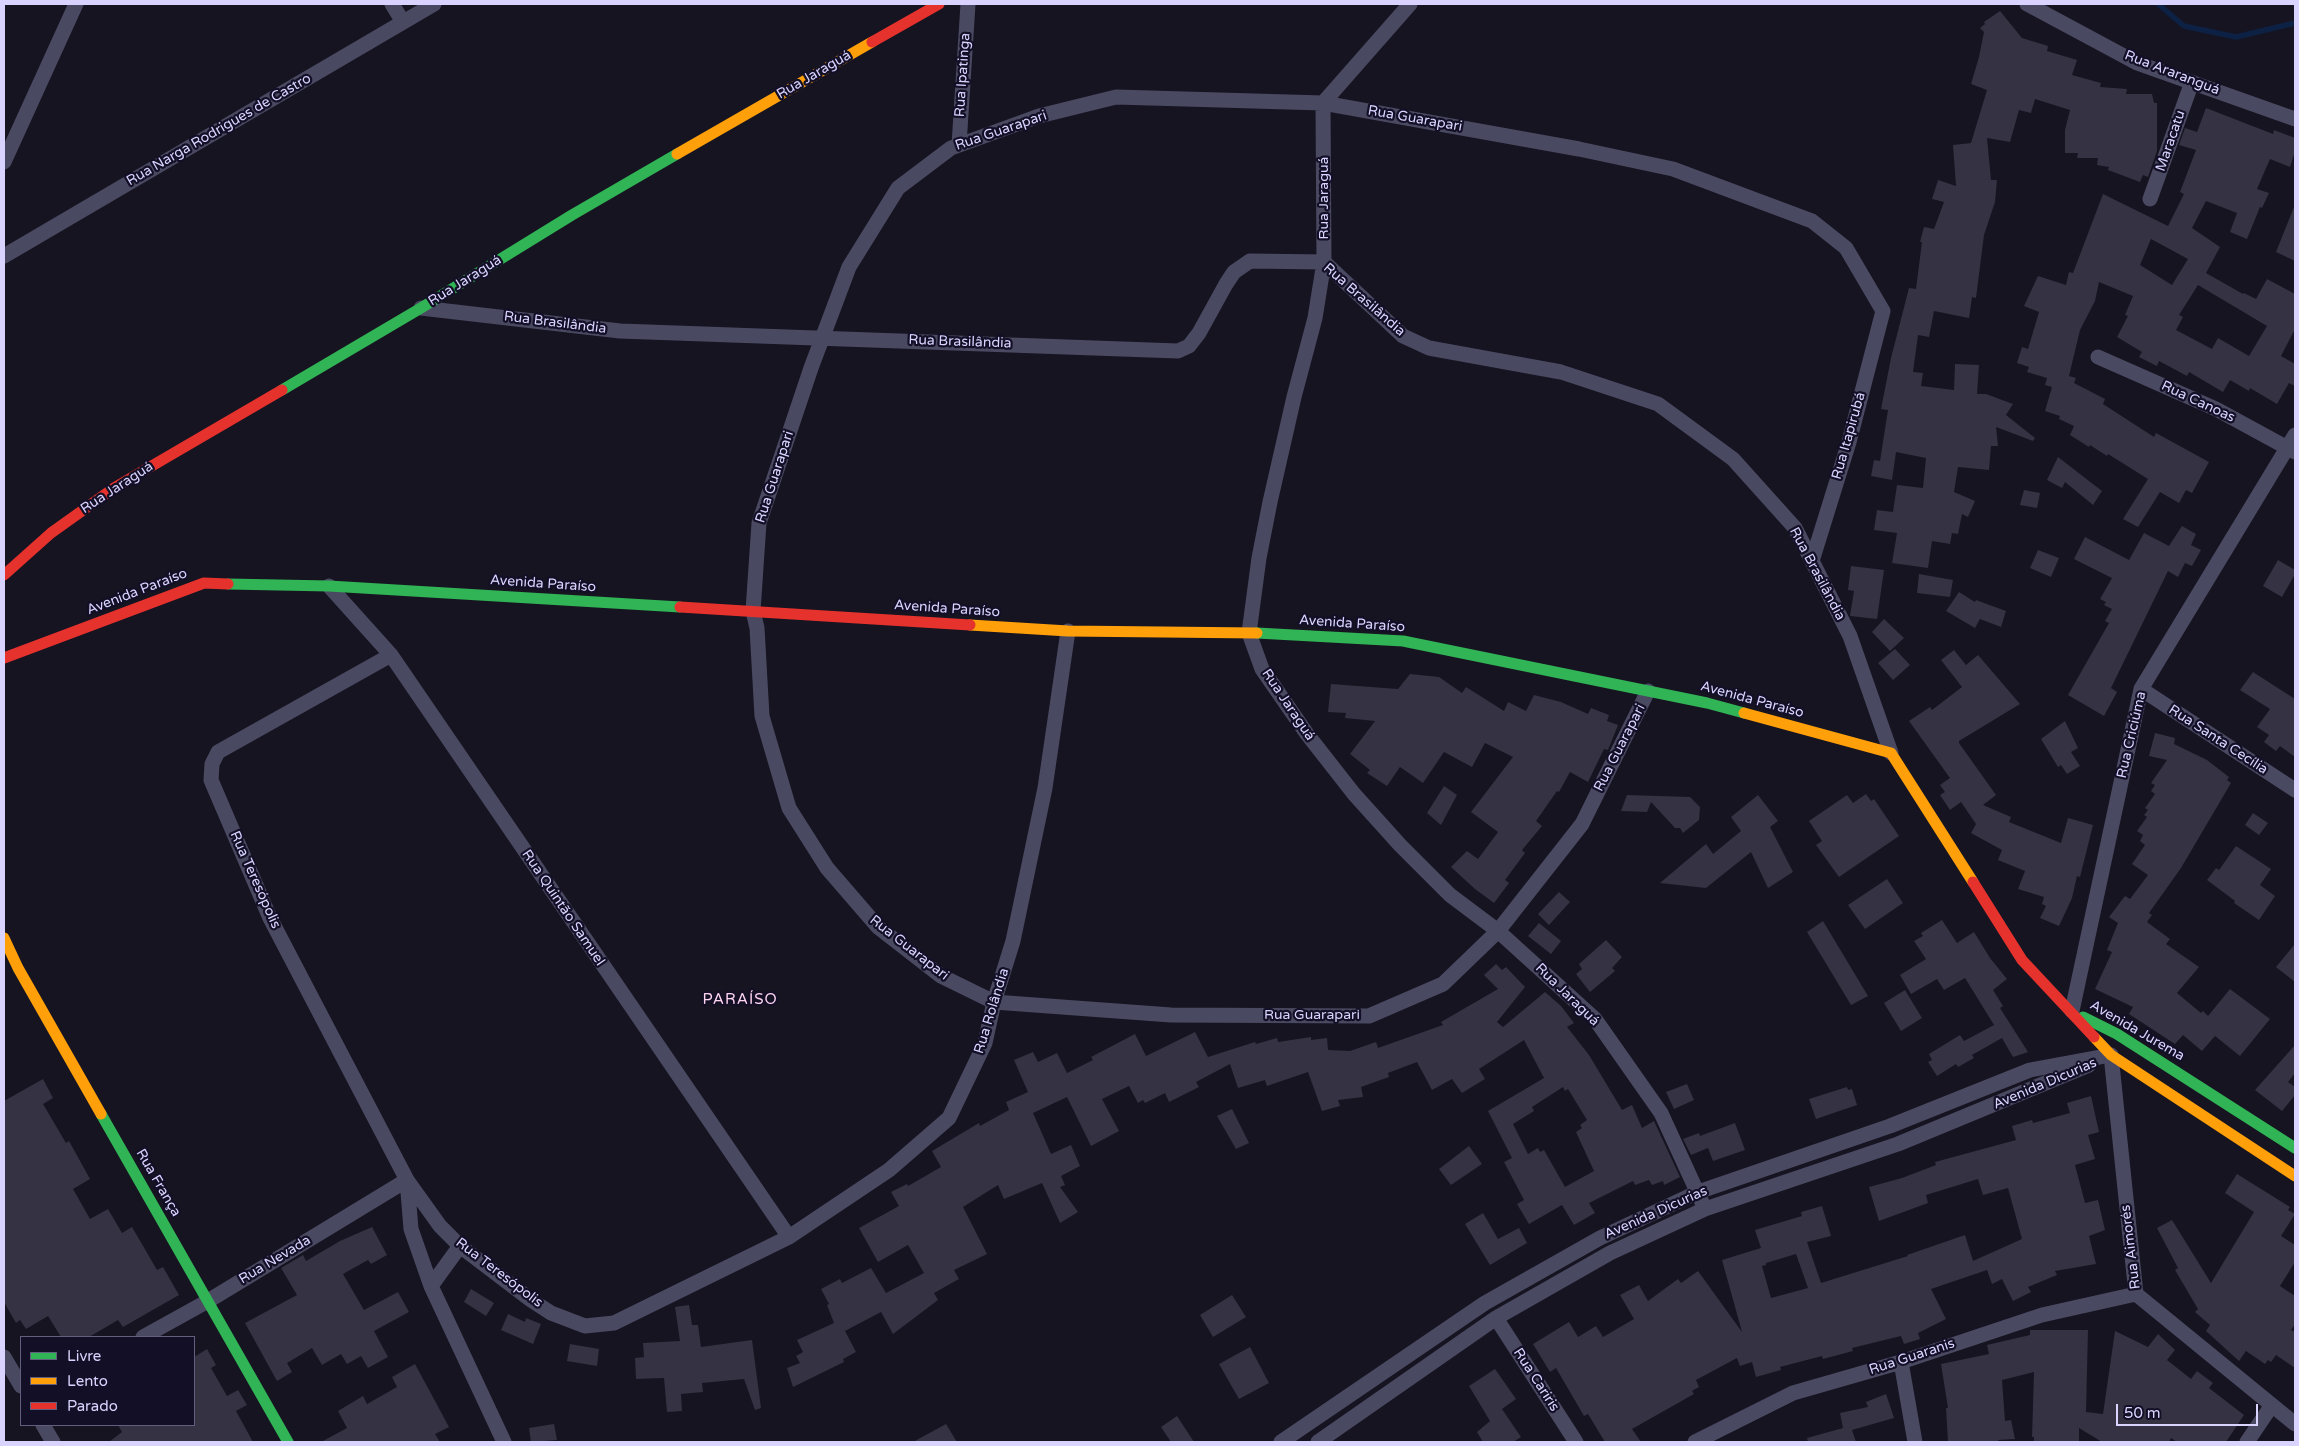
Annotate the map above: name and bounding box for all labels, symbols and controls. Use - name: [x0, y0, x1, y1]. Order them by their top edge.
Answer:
- street label: Rua Ipatinga: [952, 32, 974, 118]
- street label: Rua Jaraguá: [774, 47, 854, 103]
- street label: Rua Araranguá: [2122, 47, 2222, 99]
- street label: Rua Narga Rodrigues de Castro: [124, 70, 314, 190]
- street label: Rua Guarapari: [1366, 102, 1464, 136]
- street label: Rua Guarapari: [953, 107, 1049, 155]
- street label: Maracatu: [2153, 108, 2189, 174]
- street label: Rua Jaraguá: [1316, 157, 1332, 239]
- street label: Rua Jaraguá: [425, 252, 505, 310]
- street label: Rua Brasilândia: [1320, 260, 1408, 340]
- street label: Rua Brasilândia: [503, 308, 607, 338]
- street label: Rua Brasilândia: [908, 332, 1012, 352]
- street label: Rua Canoas: [2159, 378, 2237, 426]
- street label: Rua Itapirubá: [1829, 390, 1869, 482]
- street label: Rua Guarapari: [752, 429, 798, 525]
- street label: Rua Jaraguá: [78, 458, 156, 518]
- street label: Rua Brasilândia: [1785, 525, 1849, 623]
- street label: Avenida Paraíso: [84, 565, 190, 619]
- street label: Avenida Paraíso: [489, 572, 597, 596]
- street label: Avenida Paraíso: [893, 597, 1001, 621]
- street label: Avenida Paraíso: [1298, 612, 1406, 636]
- street label: Rua Jaraguá: [1258, 666, 1318, 744]
- street label: Avenida Paraíso: [1698, 678, 1806, 722]
- street label: Rua Criciúma: [2114, 690, 2150, 780]
- street label: Rua Guarapari: [1591, 702, 1649, 794]
- street label: Rua Santa Cecília: [2165, 702, 2271, 778]
- street label: Rua Teresópolis: [226, 829, 284, 931]
- street label: Rua Quintão Samuel: [518, 847, 608, 969]
- street label: Rua Guarapari: [866, 912, 952, 984]
- street label: Rua Jaraguá: [1531, 960, 1603, 1030]
- street label: Rua Rolândia: [971, 966, 1013, 1056]
- district label: PARAÍSO: [702, 991, 778, 1009]
- street label: Avenida Jurema: [2087, 997, 2187, 1065]
- street label: Rua Guarapari: [1264, 1007, 1360, 1023]
- street label: Avenida Dicurias: [1991, 1055, 2099, 1113]
- street label: Rua França: [132, 1146, 184, 1220]
- street label: Avenida Dicurias: [1602, 1183, 1710, 1243]
- street label: Rua Aimorés: [2117, 1204, 2145, 1290]
- street label: Rua Nevada: [236, 1232, 314, 1288]
- street label: Rua Teresópolis: [452, 1235, 546, 1311]
- street label: Rua Guaranis: [1867, 1335, 1957, 1379]
- legend: [20, 1336, 195, 1426]
- street label: Rua Cariris: [1509, 1345, 1563, 1415]
- text: Livre: [67, 1347, 101, 1365]
- text: Lento: [67, 1372, 108, 1390]
- scale bar: [2119, 1394, 2262, 1426]
- text: Parado: [67, 1397, 118, 1415]
- text: 50 m: [2124, 1404, 2161, 1422]

